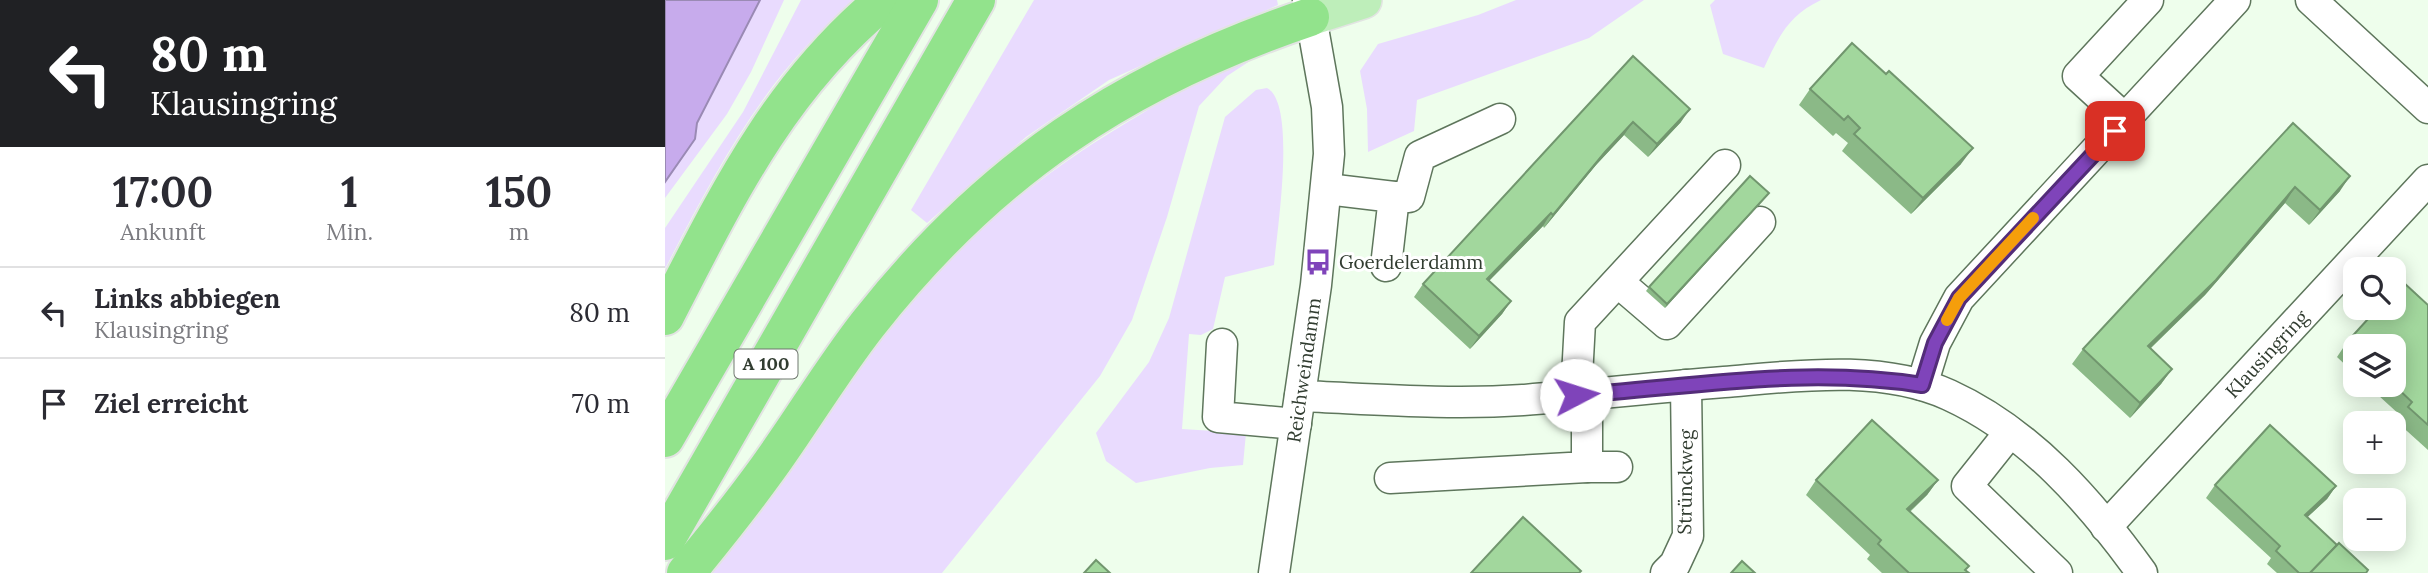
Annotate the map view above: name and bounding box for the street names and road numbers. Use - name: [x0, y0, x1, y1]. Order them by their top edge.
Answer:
- street label: Reichweindamm: [1281, 296, 1326, 444]
- street label: Klausingring: [2220, 305, 2313, 403]
- road number: A 100: [735, 350, 797, 378]
- street label: Strünckweg: [1672, 429, 1698, 535]

